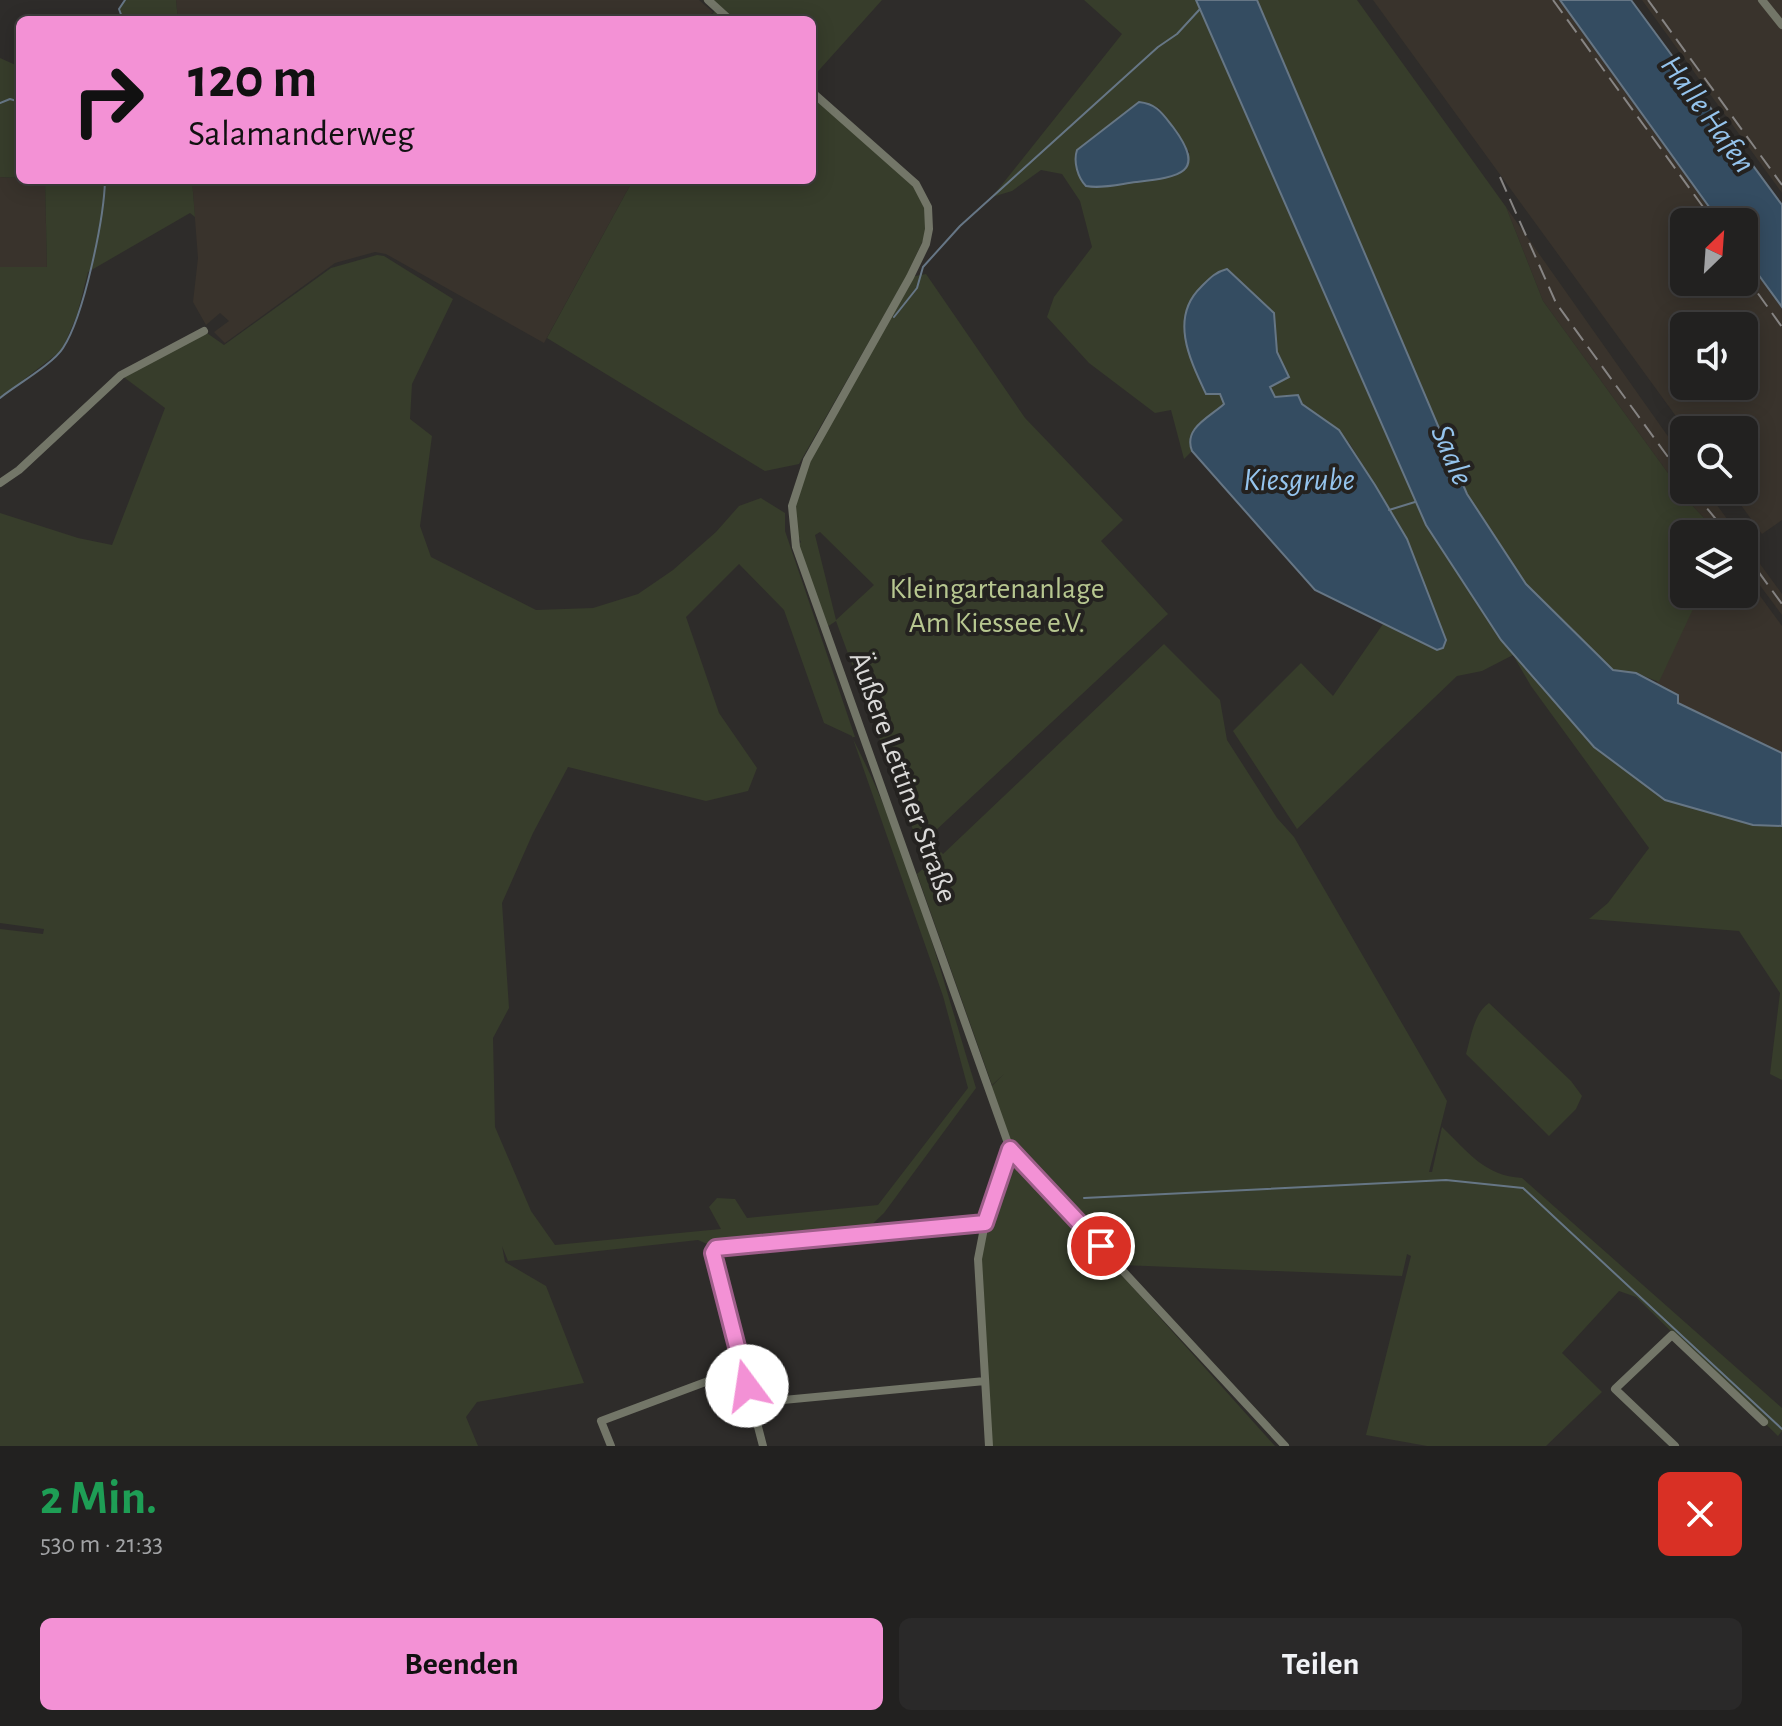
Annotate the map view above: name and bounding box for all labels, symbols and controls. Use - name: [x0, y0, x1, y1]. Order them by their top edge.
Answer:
- icon: right: [56, 48, 160, 152]
- water label: Halle Hafen: [1655, 49, 1761, 179]
- text: 120 m: [188, 51, 317, 107]
- text: Salamanderweg: [188, 116, 415, 152]
- north arrow: [1670, 208, 1758, 296]
- map controls: [1670, 208, 1758, 608]
- button: sound: [1670, 312, 1758, 400]
- button: search: [1670, 416, 1758, 504]
- water label: Saale: [1425, 420, 1479, 490]
- water label: Kiesgrube: [1243, 464, 1355, 496]
- button: layers: [1670, 520, 1758, 608]
- park label: Kleingartenanlage Am Kiessee e.V.: [889, 574, 1105, 638]
- street label: Äußere Lettiner Straße: [844, 647, 963, 906]
- pin: [1067, 1212, 1135, 1280]
- icon: arrive: [1079, 1224, 1123, 1268]
- position arrow: [705, 1344, 789, 1428]
- button: close: [1658, 1472, 1742, 1556]
- text: 2 Min.: [40, 1475, 157, 1523]
- text: 530 m · 21:33: [40, 1531, 163, 1557]
- button: Beenden: [40, 1618, 883, 1710]
- button: Teilen: [899, 1618, 1742, 1710]

